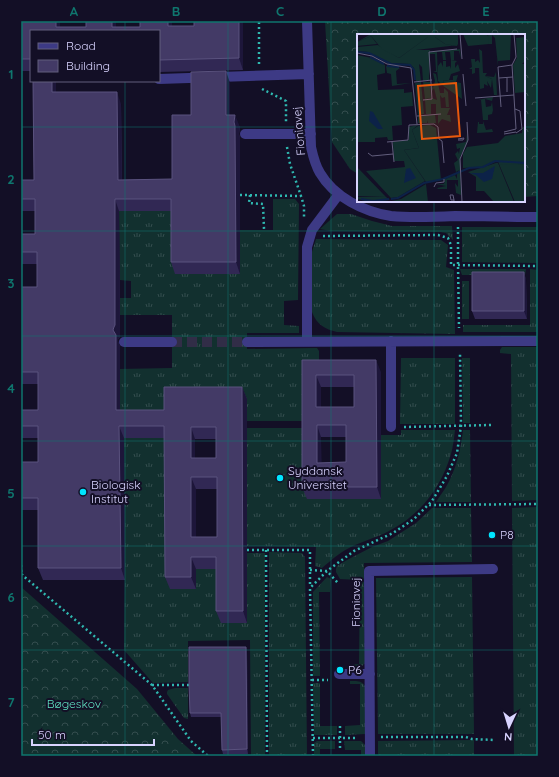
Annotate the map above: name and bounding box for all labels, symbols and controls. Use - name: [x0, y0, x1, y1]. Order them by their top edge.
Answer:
- text: A: [70, 3, 79, 19]
- text: B: [172, 3, 180, 19]
- text: C: [276, 3, 284, 19]
- text: D: [377, 3, 387, 19]
- text: E: [482, 3, 490, 19]
- legend: [30, 30, 160, 82]
- inset map: [357, 34, 525, 202]
- text: Road: [66, 38, 96, 53]
- text: Building: [66, 58, 110, 73]
- text: 1: [8, 66, 14, 82]
- street label: Fioniavej: [289, 106, 308, 156]
- text: 2: [7, 171, 15, 187]
- text: 3: [8, 275, 15, 291]
- text: 4: [7, 380, 15, 396]
- place label: Syddansk Universitet: [288, 463, 347, 492]
- marker: Syddansk Universitet: [275, 473, 285, 483]
- place label: Biologisk Institut: [91, 477, 141, 506]
- text: 5: [7, 485, 15, 501]
- marker: Biologisk Institut: [78, 487, 88, 497]
- place label: P8: [500, 527, 514, 542]
- marker: P8: [487, 530, 497, 540]
- street label: Fioniavej: [348, 577, 363, 627]
- text: 6: [7, 589, 15, 605]
- place label: P6: [348, 662, 362, 677]
- marker: P6: [335, 665, 345, 675]
- text: 7: [7, 694, 15, 710]
- park label: Bøgeskov: [47, 696, 101, 711]
- north arrow: [489, 707, 529, 747]
- scale bar: [32, 721, 154, 747]
- text: 50 m: [38, 727, 66, 742]
- text: N: [504, 730, 513, 744]

